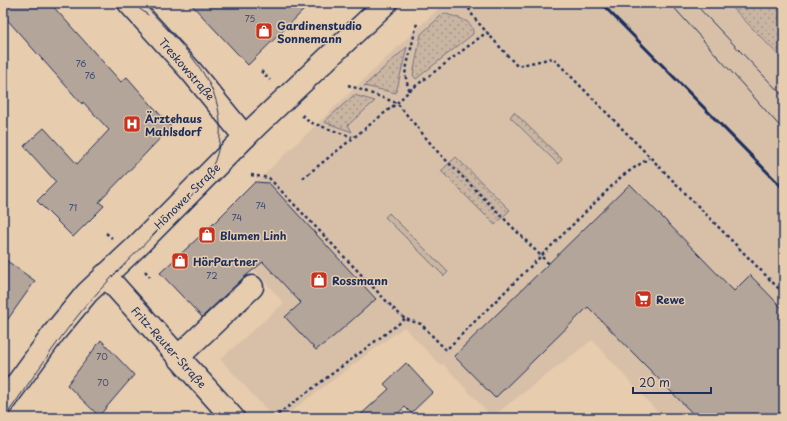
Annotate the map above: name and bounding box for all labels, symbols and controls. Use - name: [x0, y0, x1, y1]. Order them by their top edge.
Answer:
- house number: 75: [245, 11, 255, 25]
- place label: Gardinenstudio Sonnemann: [277, 17, 362, 47]
- shop icon: Gardinenstudio Sonnemann: [254, 21, 274, 41]
- street label: Treskowstraße: [155, 34, 219, 104]
- house number: 76: [76, 56, 86, 70]
- house number: 76: [85, 68, 95, 82]
- place label: Ärztehaus Mahlsdorf: [145, 110, 203, 140]
- hospital icon: Ärztehaus Mahlsdorf: [122, 114, 142, 134]
- street label: Hönower Straße: [150, 159, 224, 233]
- house number: 74: [256, 198, 266, 212]
- house number: 71: [69, 200, 77, 214]
- house number: 74: [232, 210, 242, 224]
- shop icon: Blumen Linh: [197, 225, 217, 245]
- place label: Blumen Linh: [220, 227, 287, 244]
- shop icon: HörPartner: [170, 251, 190, 271]
- place label: HörPartner: [193, 253, 258, 270]
- house number: 72: [206, 268, 218, 282]
- shop icon: Rossmann: [309, 270, 329, 290]
- place label: Rossmann: [332, 272, 388, 289]
- supermarket icon: Rewe: [633, 289, 653, 309]
- place label: Rewe: [656, 291, 685, 308]
- street label: Fritz-Reuter-Straße: [128, 302, 211, 392]
- house number: 70: [96, 349, 108, 363]
- scale bar: [633, 369, 711, 395]
- text: 20 m: [639, 373, 670, 391]
- house number: 70: [97, 375, 109, 389]

